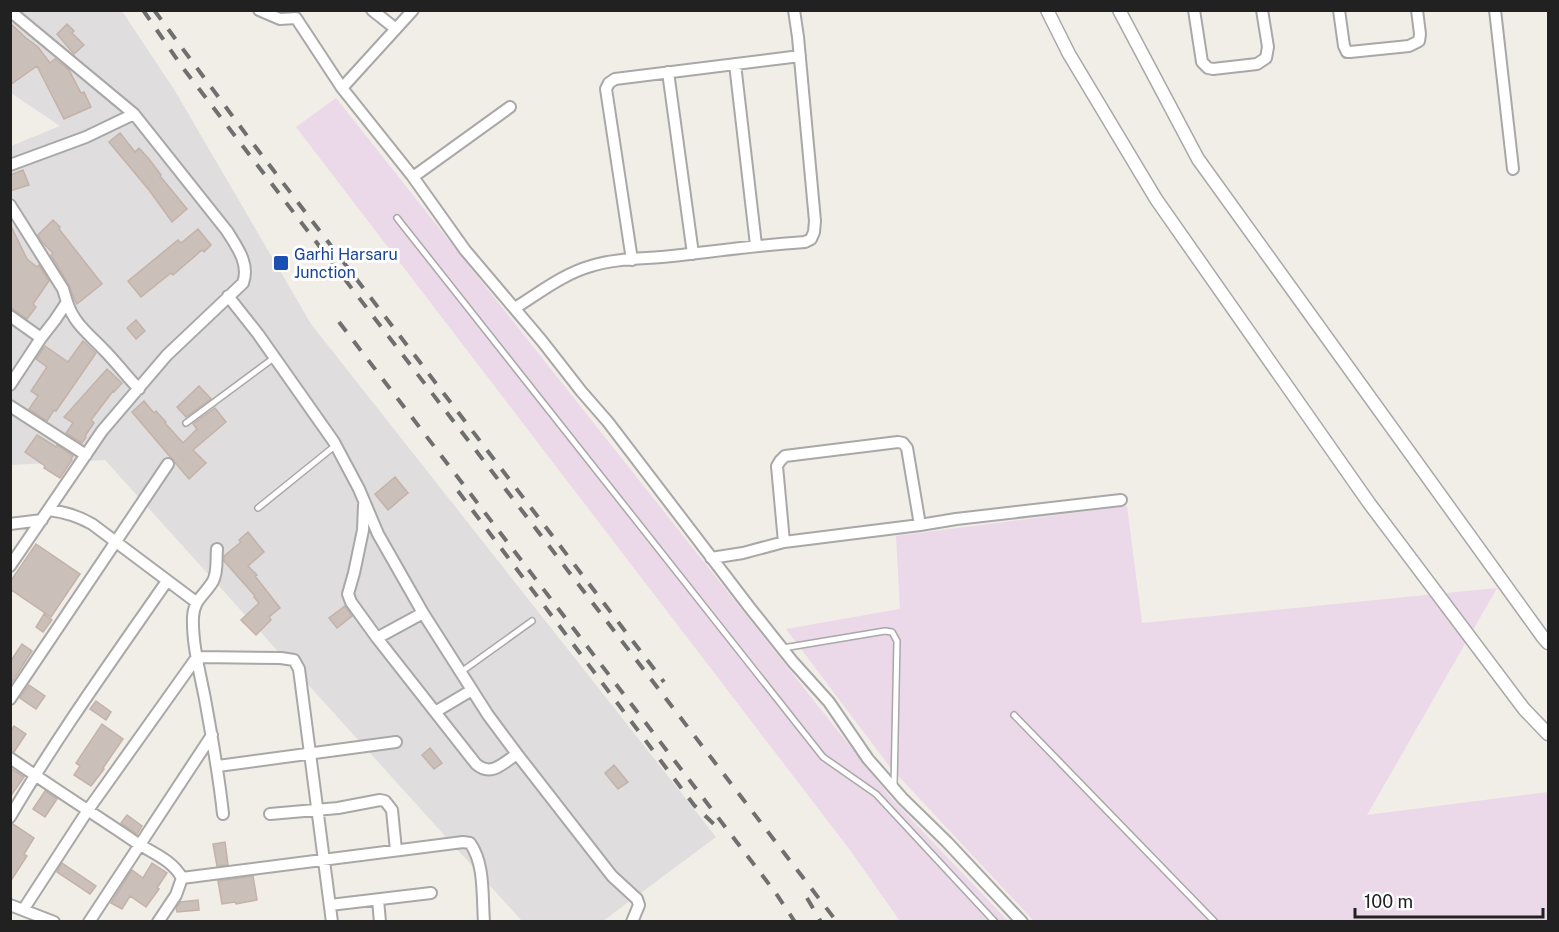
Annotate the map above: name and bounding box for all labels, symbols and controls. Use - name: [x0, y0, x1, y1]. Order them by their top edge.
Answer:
- place label: Garhi Harsaru Junction: [294, 245, 398, 282]
- marker: Garhi Harsaru Junction: [272, 254, 290, 272]
- scale bar: [1355, 881, 1542, 919]
- text: 100 m: [1364, 891, 1413, 912]

